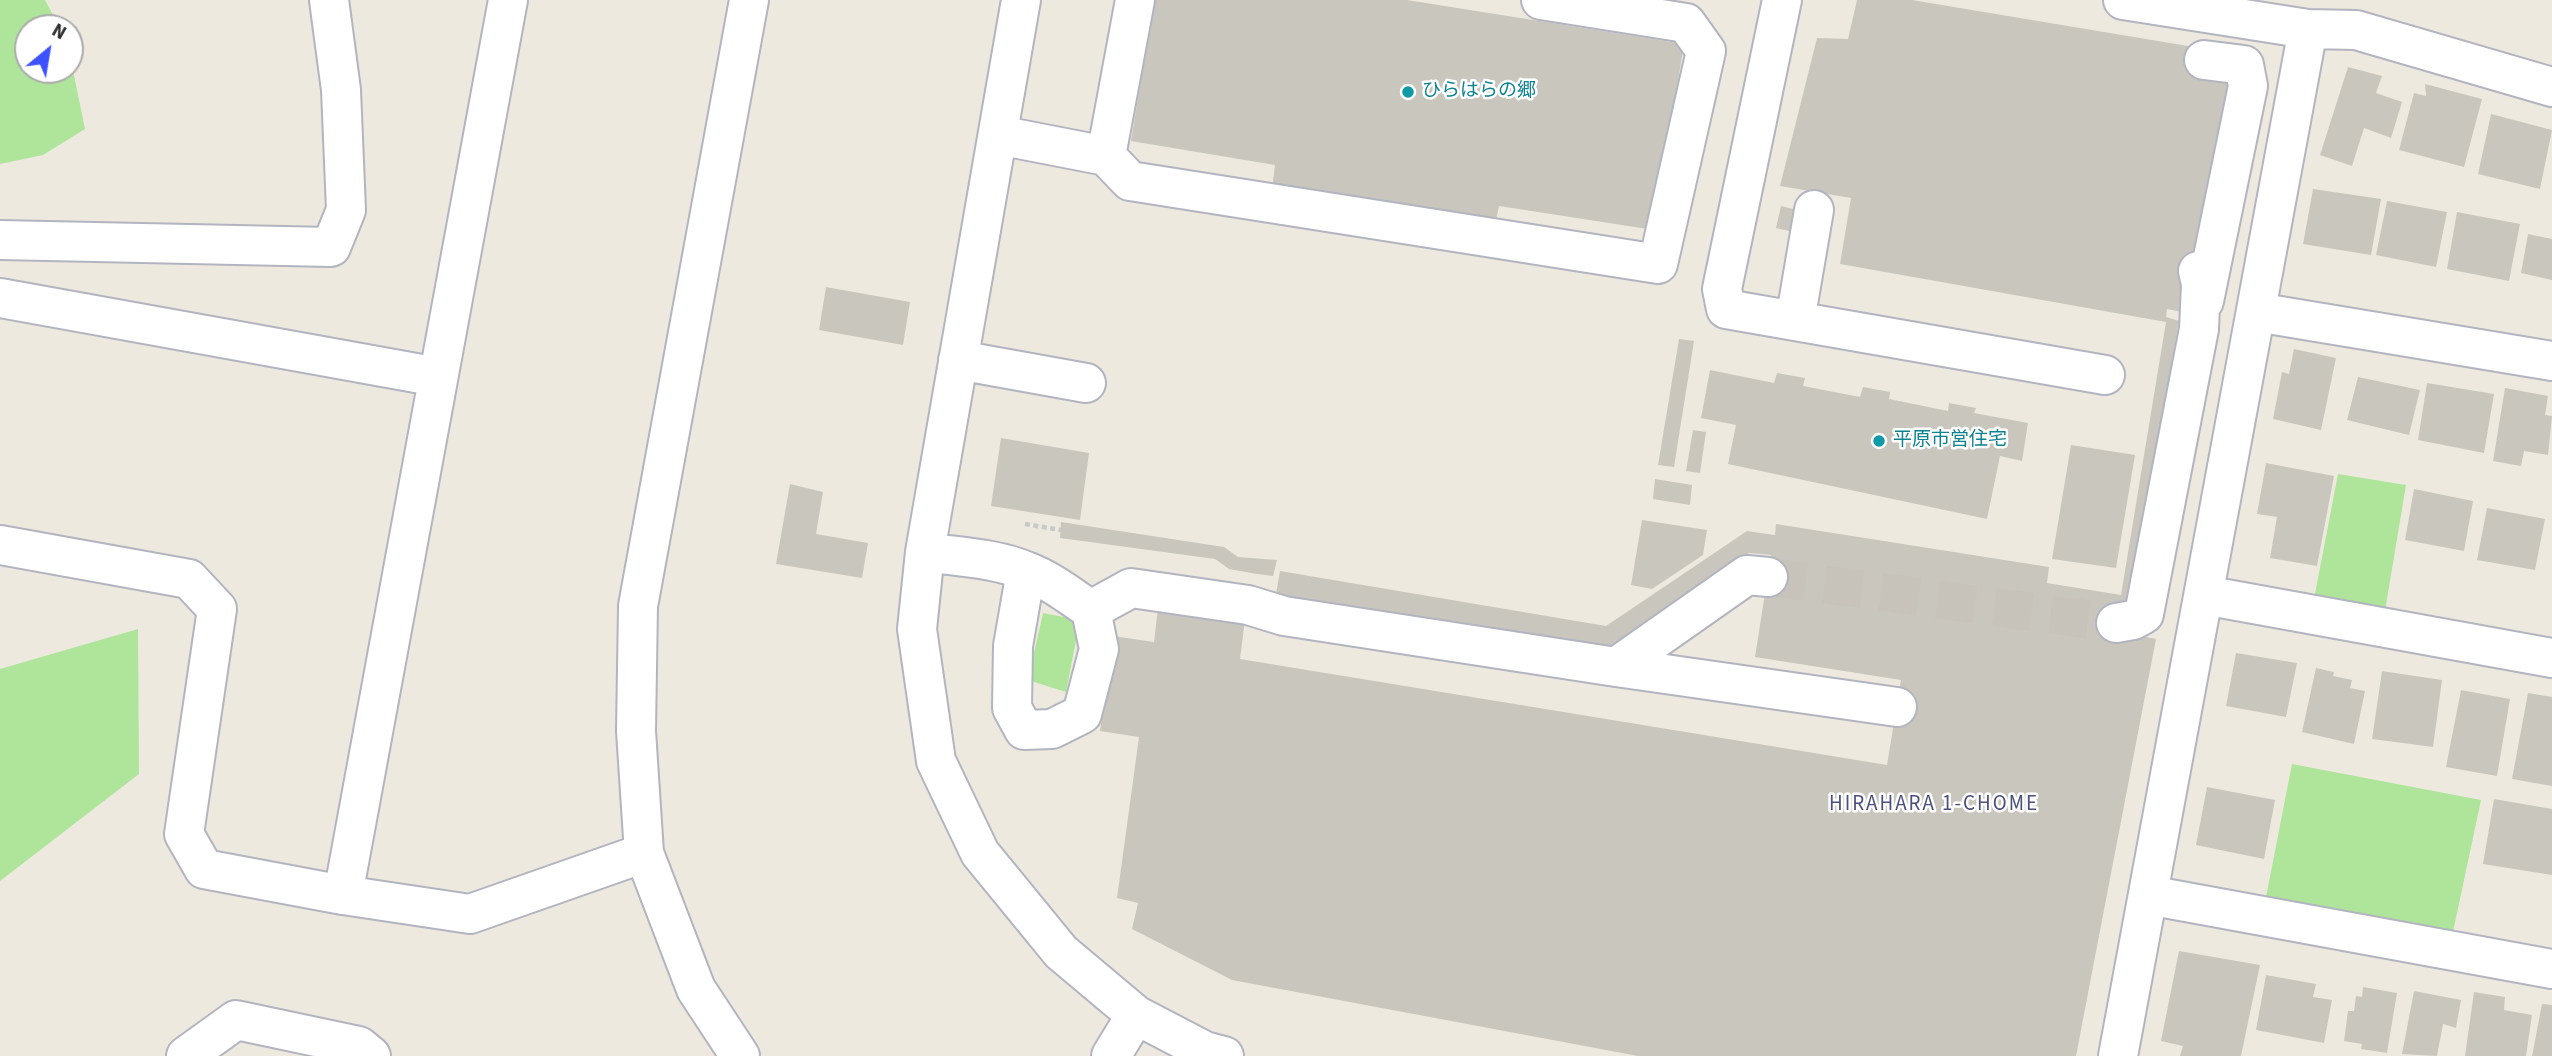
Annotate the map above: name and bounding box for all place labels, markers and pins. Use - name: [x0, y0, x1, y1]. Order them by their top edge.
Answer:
- place label: ひらはらの郷: [1422, 81, 1536, 103]
- marker: ひらはらの郷: [1400, 84, 1416, 100]
- place label: 平原市営住宅: [1893, 430, 2007, 452]
- marker: 平原市営住宅: [1871, 433, 1887, 449]

